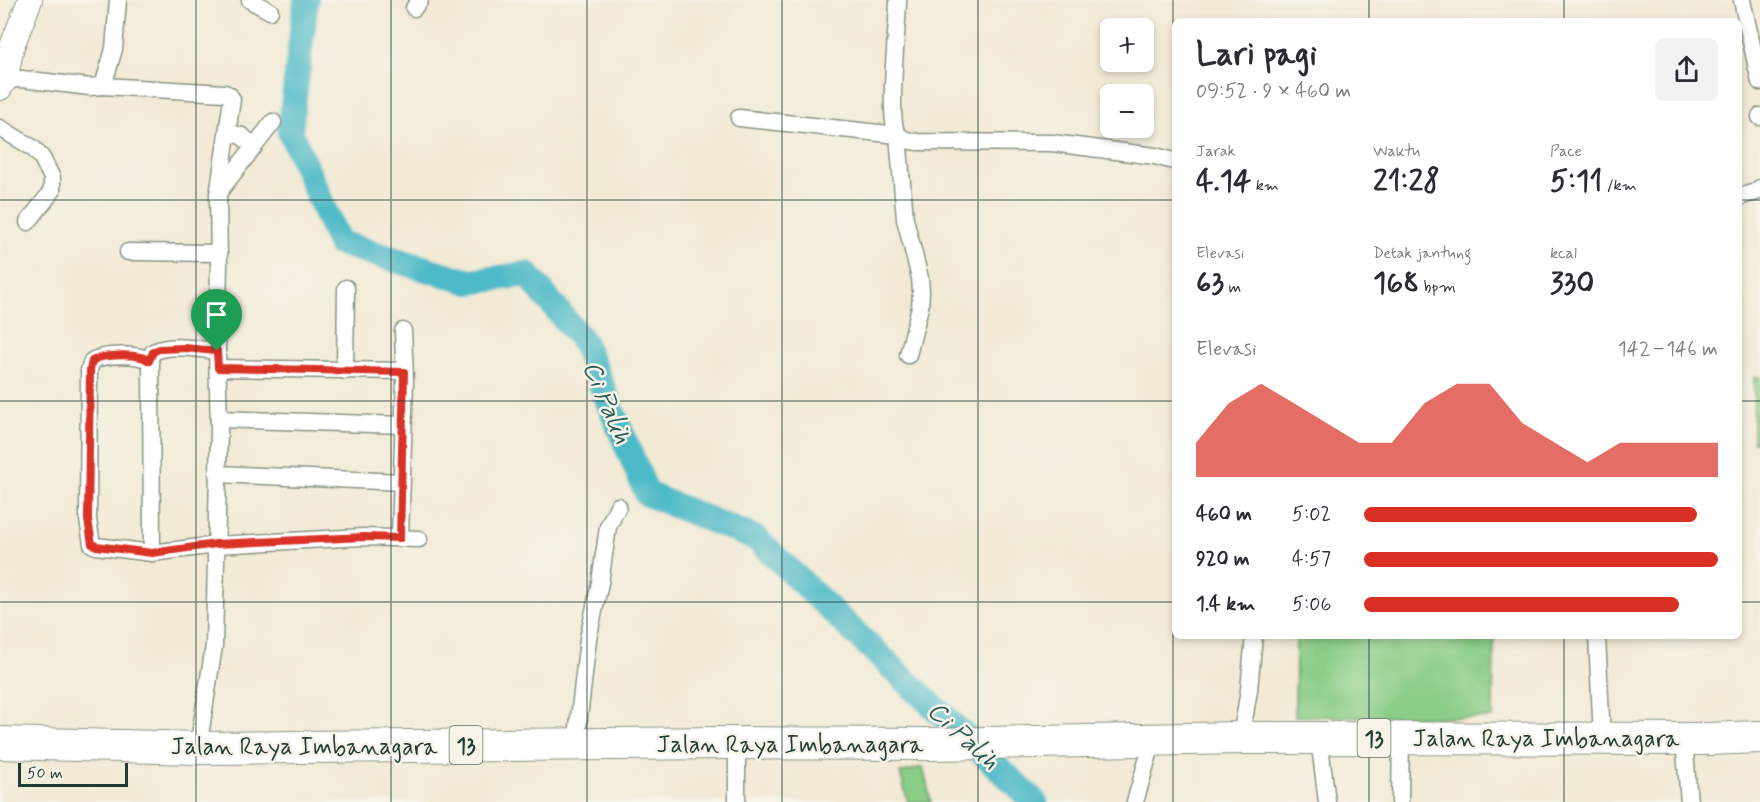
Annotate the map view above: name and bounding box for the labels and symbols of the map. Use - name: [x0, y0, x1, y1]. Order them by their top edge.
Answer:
- pin: [191, 289, 242, 351]
- water label: Ci Palih: [573, 356, 639, 450]
- water label: Ci Palih: [919, 694, 1006, 779]
- road number: 13: [1358, 719, 1390, 757]
- street label: Jalan Raya Imbanagara: [1413, 724, 1680, 755]
- road number: 13: [450, 726, 482, 764]
- street label: Jalan Raya Imbanagara: [657, 730, 924, 761]
- street label: Jalan Raya Imbanagara: [171, 732, 438, 763]
- scale bar: [18, 760, 128, 788]

